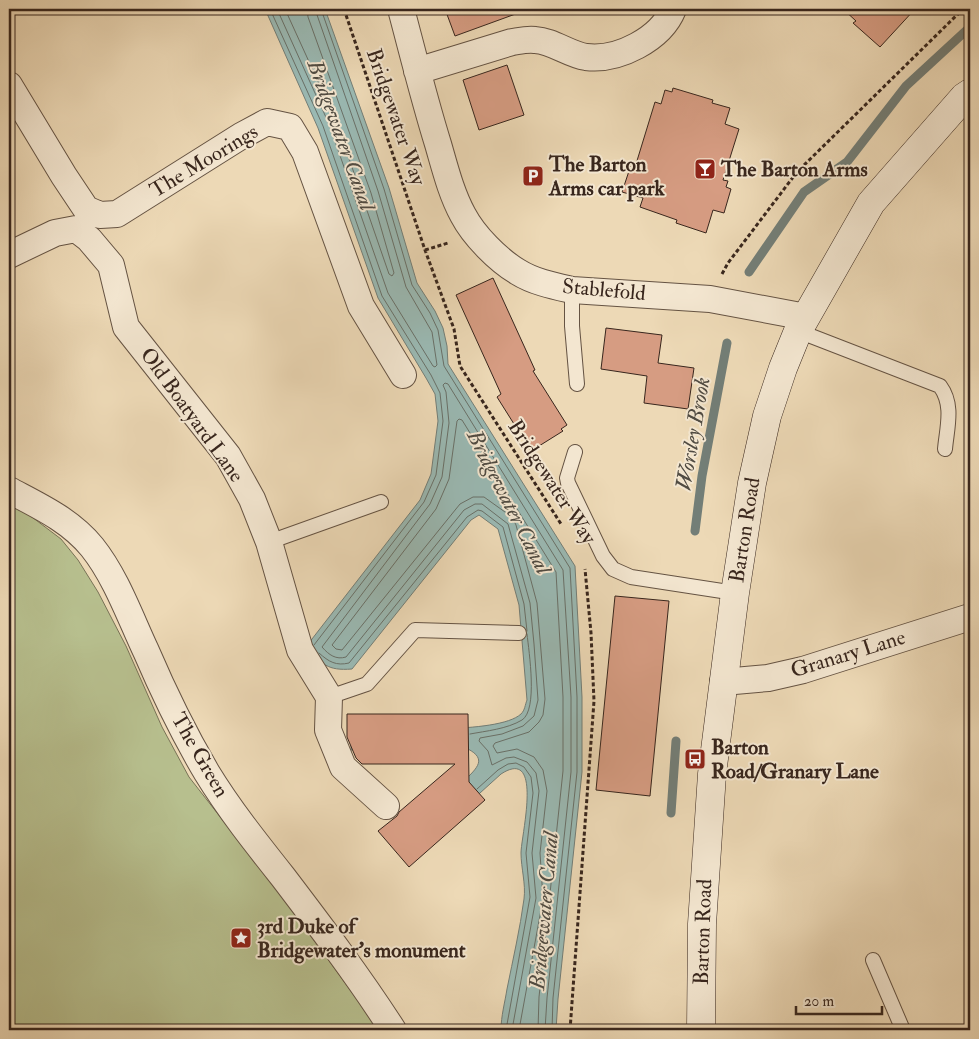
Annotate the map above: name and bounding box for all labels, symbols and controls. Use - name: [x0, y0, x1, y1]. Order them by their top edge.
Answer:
- street label: Bridgewater Way: [360, 45, 432, 190]
- water label: Bridgewater Canal: [300, 55, 382, 216]
- street label: The Moorings: [145, 118, 263, 204]
- place label: The Barton Arms car park: [548, 151, 665, 202]
- place label: The Barton Arms: [720, 156, 868, 183]
- bar icon: The Barton Arms: [693, 157, 717, 181]
- parking icon: The Barton Arms car park: [521, 164, 545, 188]
- street label: Stablefold: [561, 273, 648, 307]
- street label: Old Boatyard Lane: [134, 342, 250, 488]
- water label: Worsley Brook: [669, 375, 717, 493]
- street label: Bridgewater Way: [502, 415, 603, 550]
- water label: Bridgewater Canal: [460, 424, 558, 581]
- street label: Barton Road: [723, 475, 767, 585]
- street label: Granary Lane: [787, 624, 909, 684]
- street label: The Green: [165, 708, 235, 802]
- place label: Barton Road/Granary Lane: [711, 734, 879, 785]
- bus stop icon: Barton Road/Granary Lane: [683, 747, 707, 771]
- water label: Bridgewater Canal: [523, 829, 565, 992]
- street label: Barton Road: [688, 878, 718, 986]
- place label: 3rd Duke of Bridgewater's monument: [257, 913, 466, 964]
- place icon: 3rd Duke of Bridgewater's monument: [229, 926, 253, 950]
- scale bar: [796, 984, 883, 1016]
- text: 20 m: [804, 992, 834, 1011]

